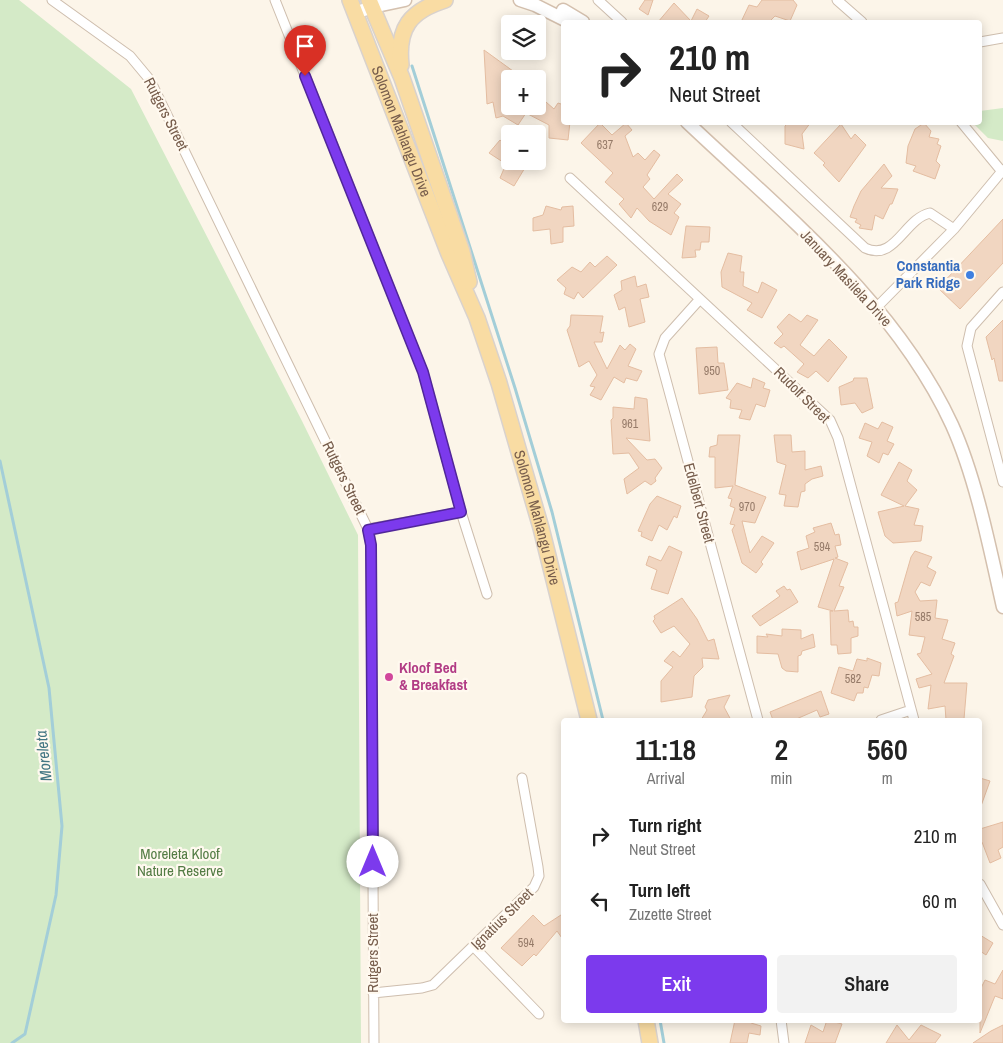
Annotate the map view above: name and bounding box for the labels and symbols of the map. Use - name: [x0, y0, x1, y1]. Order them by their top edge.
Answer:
- pin: [284, 25, 326, 76]
- street label: Solomon Mahlangu Drive: [367, 63, 437, 200]
- street label: Rutgers Street: [139, 74, 194, 154]
- house number: 637: [597, 137, 614, 153]
- house number: 629: [652, 199, 668, 215]
- street label: January Masilela Drive: [796, 225, 897, 331]
- place label: Constantia Park Ridge: [896, 255, 960, 293]
- marker: Constantia Park Ridge: [964, 269, 976, 281]
- street label: Rudolf Street: [770, 362, 836, 428]
- house number: 950: [704, 363, 720, 379]
- house number: 961: [622, 416, 639, 432]
- street label: Rutgers Street: [318, 438, 372, 519]
- street label: Solomon Mahlangu Drive: [509, 448, 566, 587]
- street label: Edelbert Street: [679, 461, 720, 546]
- house number: 970: [739, 499, 755, 515]
- house number: 594: [814, 539, 831, 555]
- house number: 585: [915, 609, 932, 625]
- place label: Kloof Bed & Breakfast: [399, 657, 467, 695]
- marker: Kloof Bed & Breakfast: [383, 671, 395, 683]
- house number: 582: [845, 671, 861, 687]
- water label: Moreleta: [29, 729, 57, 783]
- position arrow: [346, 835, 398, 887]
- park label: Moreleta Kloof Nature Reserve: [137, 843, 223, 881]
- street label: Ignatius Street: [466, 883, 538, 954]
- street label: Rutgers Street: [362, 913, 383, 993]
- house number: 594: [518, 935, 535, 951]

